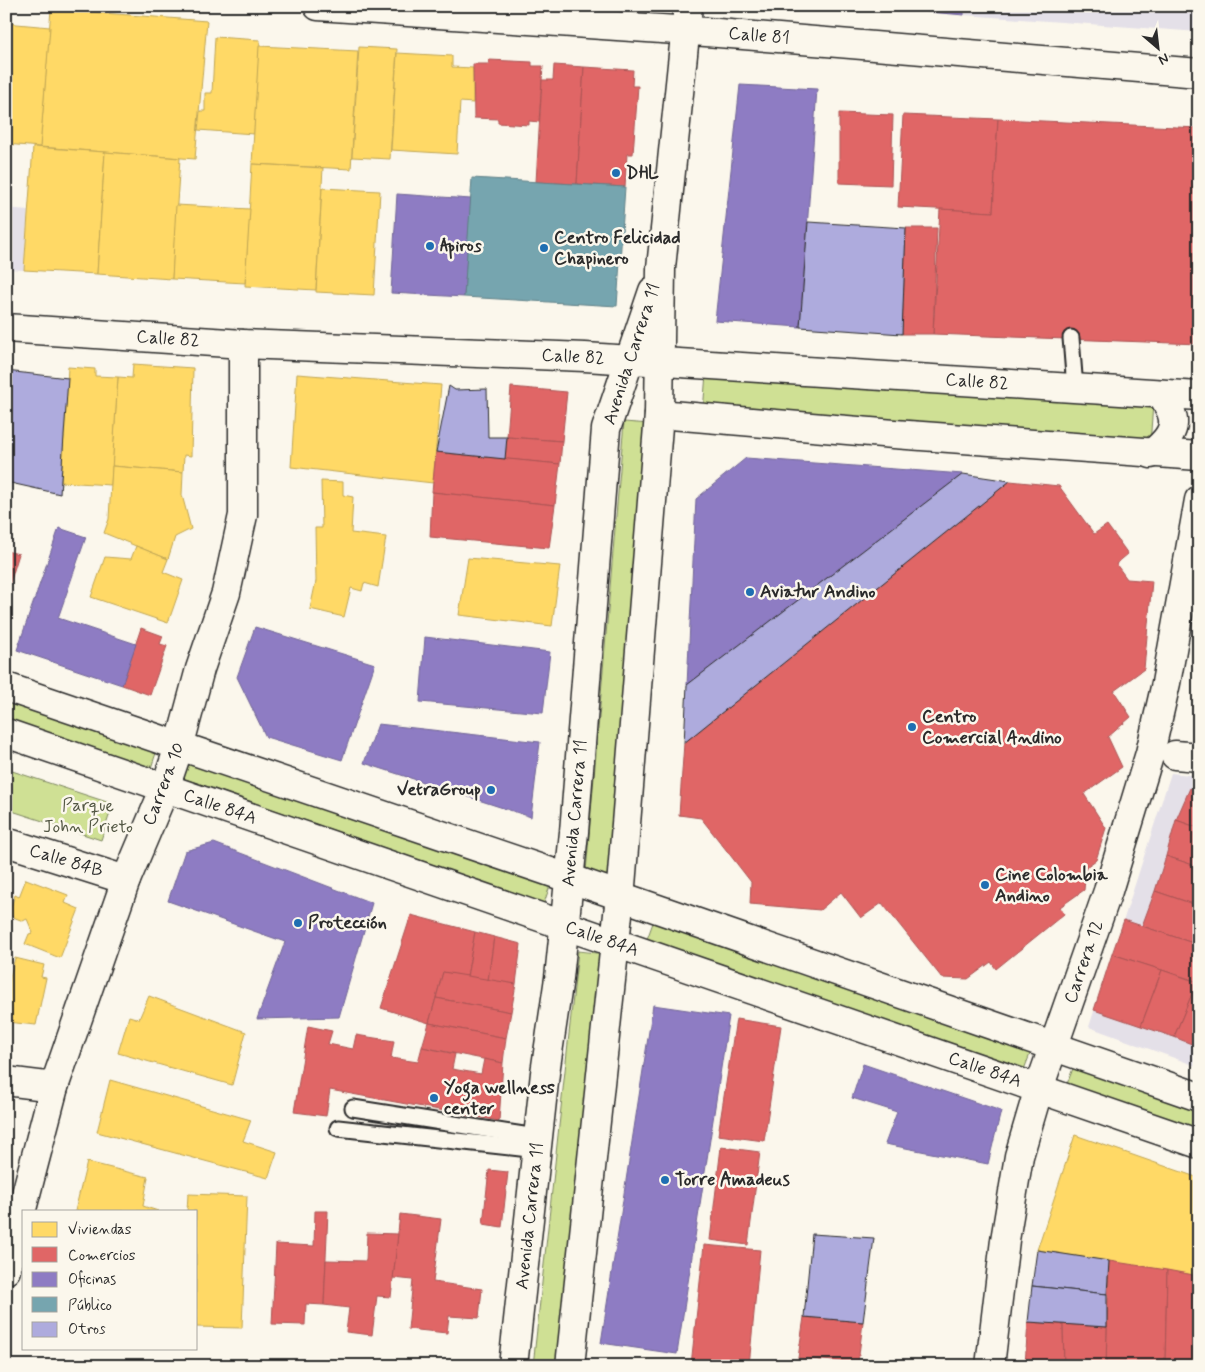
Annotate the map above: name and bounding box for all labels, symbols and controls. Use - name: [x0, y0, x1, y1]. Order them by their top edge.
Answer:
- street label: Calle 81: [727, 21, 791, 51]
- north arrow: [1132, 22, 1182, 72]
- text: N: [1155, 48, 1172, 69]
- place label: DHL: [626, 161, 659, 185]
- marker: DHL: [610, 167, 622, 179]
- place label: Centro Felicidad Chapinero: [554, 226, 681, 271]
- place label: Apiros: [440, 234, 482, 259]
- marker: Apiros: [424, 240, 436, 252]
- marker: Centro Felicidad Chapinero: [538, 242, 550, 254]
- street label: Avenida Carrera 11: [598, 280, 666, 428]
- street label: Calle 82: [136, 325, 200, 353]
- street label: Calle 82: [541, 343, 605, 371]
- street label: Calle 82: [945, 368, 1009, 396]
- place label: Aviatur Andino: [760, 580, 876, 604]
- marker: Aviatur Andino: [744, 586, 756, 598]
- place label: Centro Comercial Andino: [922, 705, 1062, 750]
- marker: Centro Comercial Andino: [906, 721, 918, 733]
- street label: Avenida Carrera 11: [557, 738, 593, 888]
- street label: Carrera 10: [137, 739, 191, 829]
- place label: VetraGroup: [397, 778, 481, 802]
- street label: Calle 84A: [180, 783, 260, 831]
- marker: VetraGroup: [485, 784, 497, 796]
- park label: Parque John Prieto: [43, 794, 133, 839]
- street label: Calle 84B: [26, 838, 106, 884]
- place label: Cine Colombia Andino: [995, 863, 1109, 908]
- marker: Cine Colombia Andino: [979, 879, 991, 891]
- place label: Protección: [308, 911, 387, 935]
- street label: Calle 84A: [562, 915, 642, 963]
- marker: Protección: [292, 917, 304, 929]
- street label: Carrera 12: [1059, 917, 1109, 1007]
- street label: Calle 84A: [945, 1046, 1025, 1094]
- place label: Yoga wellness center: [444, 1076, 555, 1121]
- marker: Yoga wellness center: [428, 1092, 440, 1104]
- street label: Avenida Carrera 11: [510, 1141, 550, 1291]
- place label: Torre Amadeus: [675, 1168, 790, 1192]
- marker: Torre Amadeus: [659, 1174, 671, 1186]
- legend: [22, 1210, 198, 1350]
- text: Viviendas: [68, 1220, 132, 1240]
- text: Comercios: [68, 1246, 136, 1266]
- text: Oficinas: [68, 1270, 116, 1290]
- text: Público: [68, 1296, 112, 1316]
- text: Otros: [68, 1320, 106, 1340]

